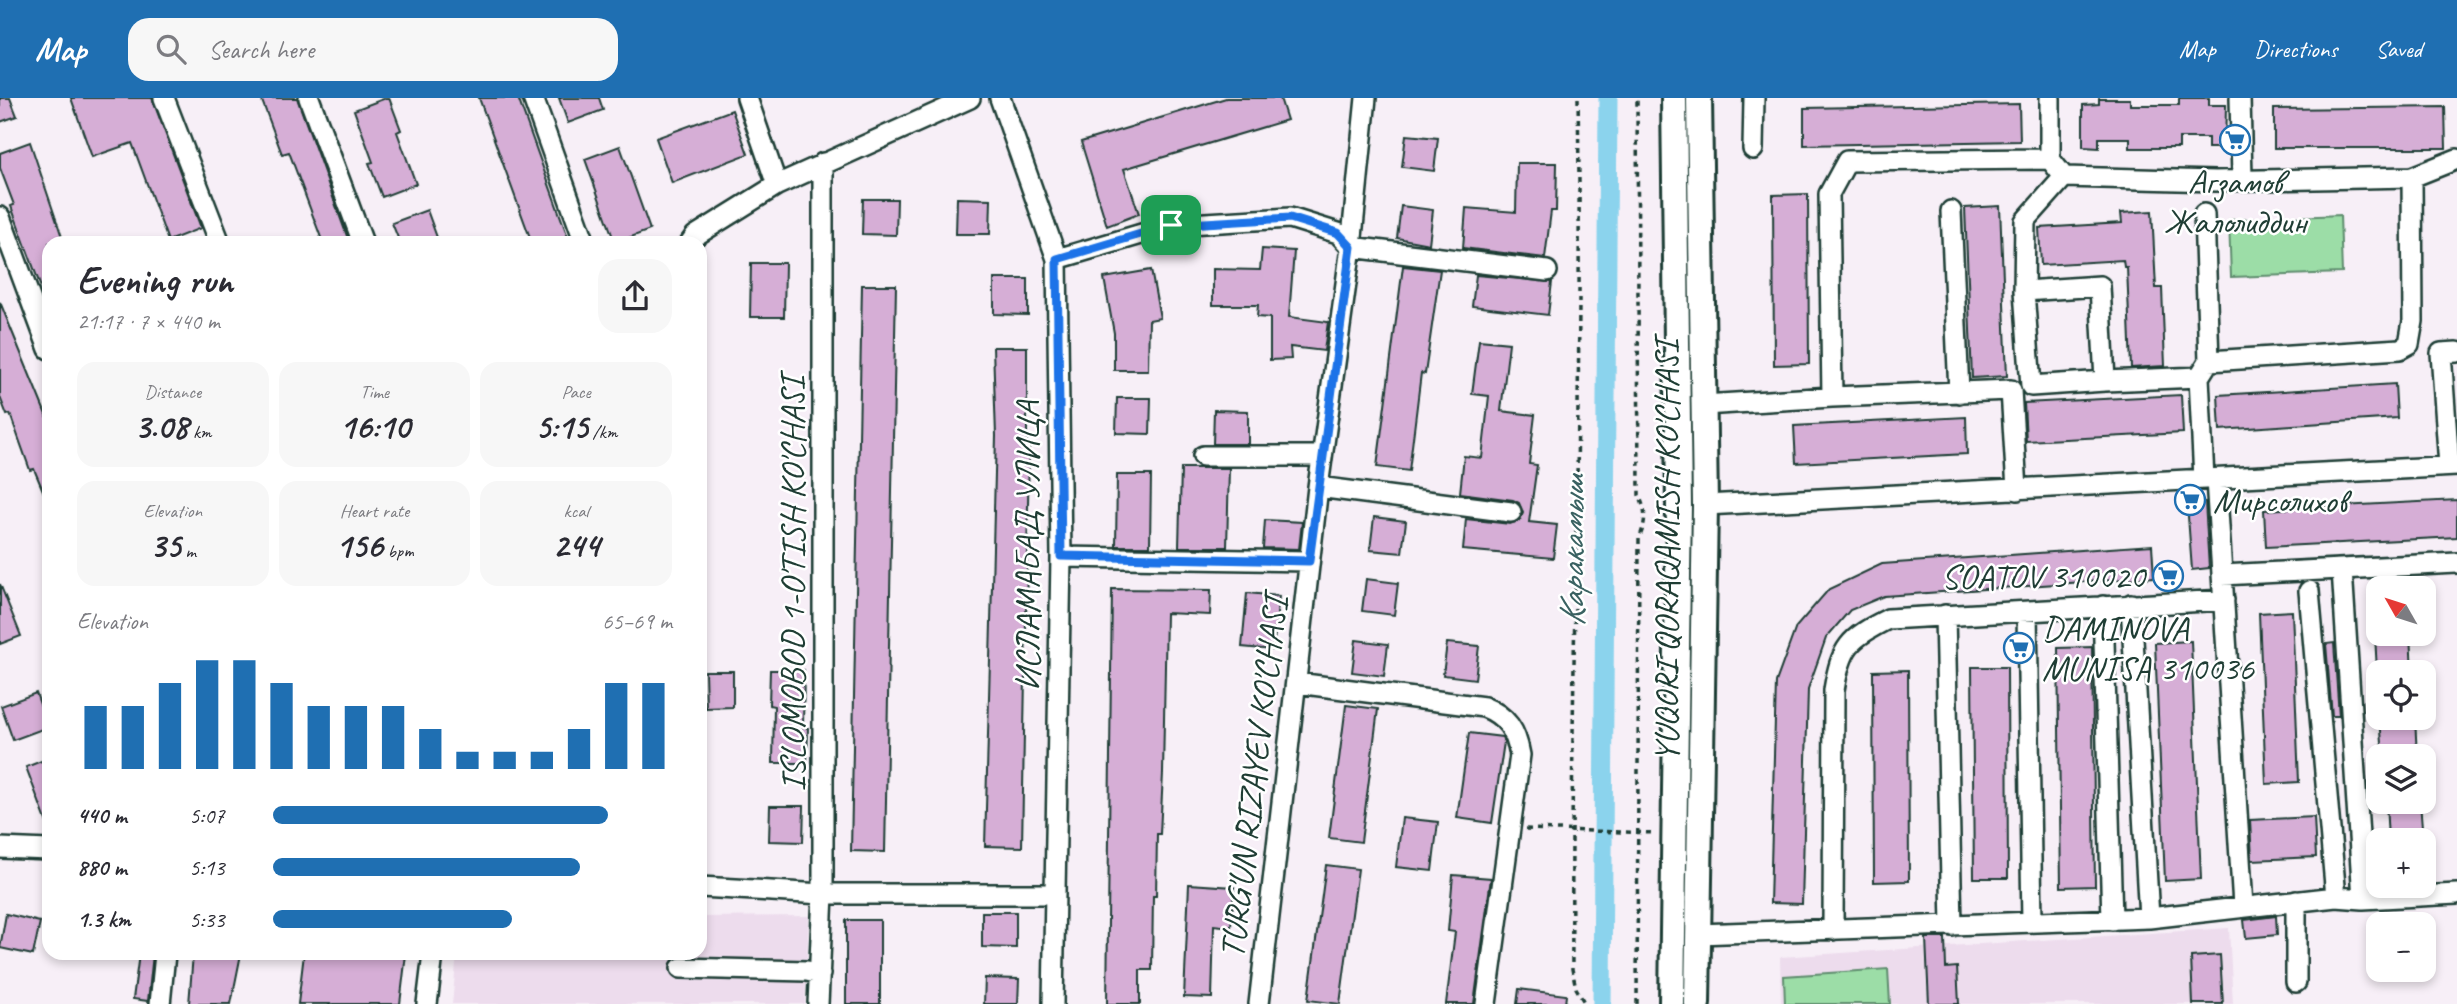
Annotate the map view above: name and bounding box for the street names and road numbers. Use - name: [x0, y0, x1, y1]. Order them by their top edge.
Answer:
- street label: YUQORI QORAQAMISH KO'CHASI: [1644, 333, 1689, 762]
- street label: ISLOMOBOD 1-O'TISH KO'CHASI: [770, 370, 815, 791]
- street label: ИСЛАМАБАД УЛИЦА: [1005, 400, 1050, 691]
- street label: TURG'UN RIZAYEV KO'CHASI: [1209, 587, 1299, 961]

